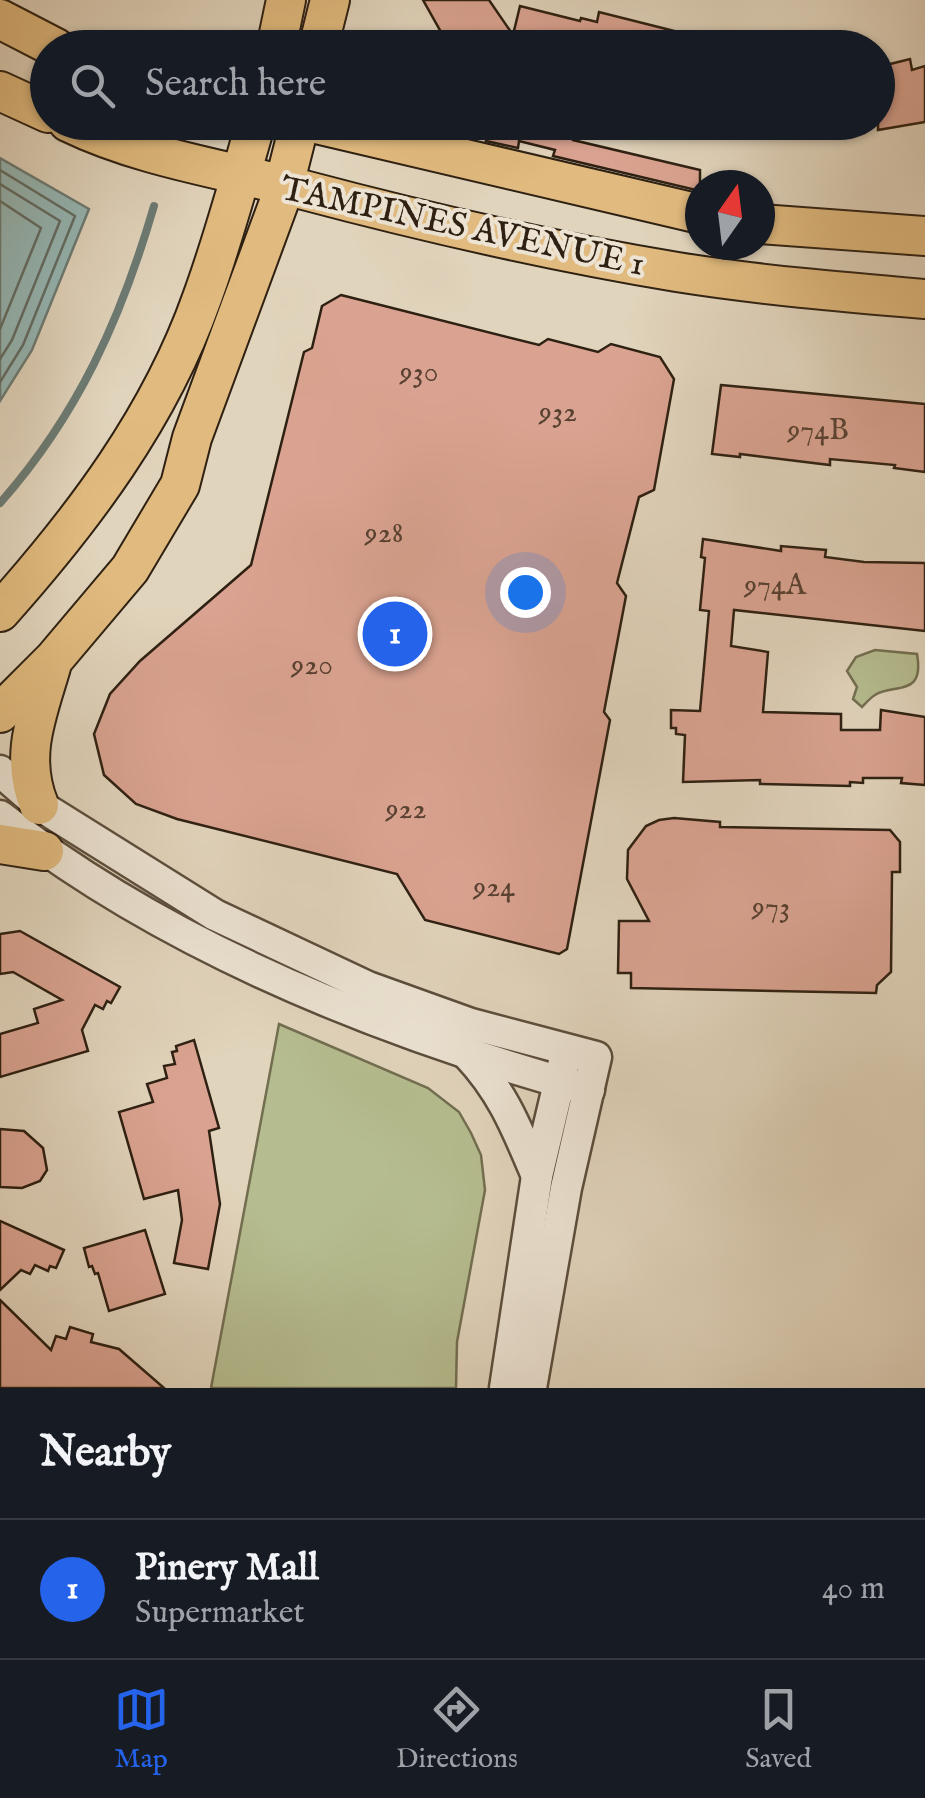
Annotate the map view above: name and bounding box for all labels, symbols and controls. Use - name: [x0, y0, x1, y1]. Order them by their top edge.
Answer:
- search box: [30, 30, 895, 140]
- icon: search: [65, 58, 120, 113]
- text: Search here: [145, 61, 326, 109]
- street label: TAMPINES AVENUE 1: [277, 167, 648, 288]
- north arrow: [685, 170, 775, 260]
- house number: 930: [398, 354, 439, 392]
- house number: 932: [538, 394, 577, 432]
- house number: 974B: [786, 412, 849, 450]
- house number: 928: [364, 515, 403, 553]
- your location: [500, 567, 551, 618]
- house number: 974A: [743, 567, 807, 605]
- pin: 1: [362, 596, 428, 672]
- house number: 920: [290, 647, 333, 685]
- house number: 922: [384, 791, 427, 829]
- house number: 924: [472, 869, 515, 907]
- house number: 973: [751, 889, 790, 927]
- text: Nearby: [40, 1427, 171, 1480]
- text: Pinery Mall: [135, 1545, 319, 1593]
- text: 1: [67, 1569, 78, 1610]
- text: 40 m: [822, 1569, 885, 1610]
- text: Supermarket: [135, 1593, 305, 1634]
- tab: Map: [114, 1682, 169, 1777]
- tab: Directions: [396, 1682, 518, 1777]
- tab: Saved: [745, 1682, 811, 1777]

